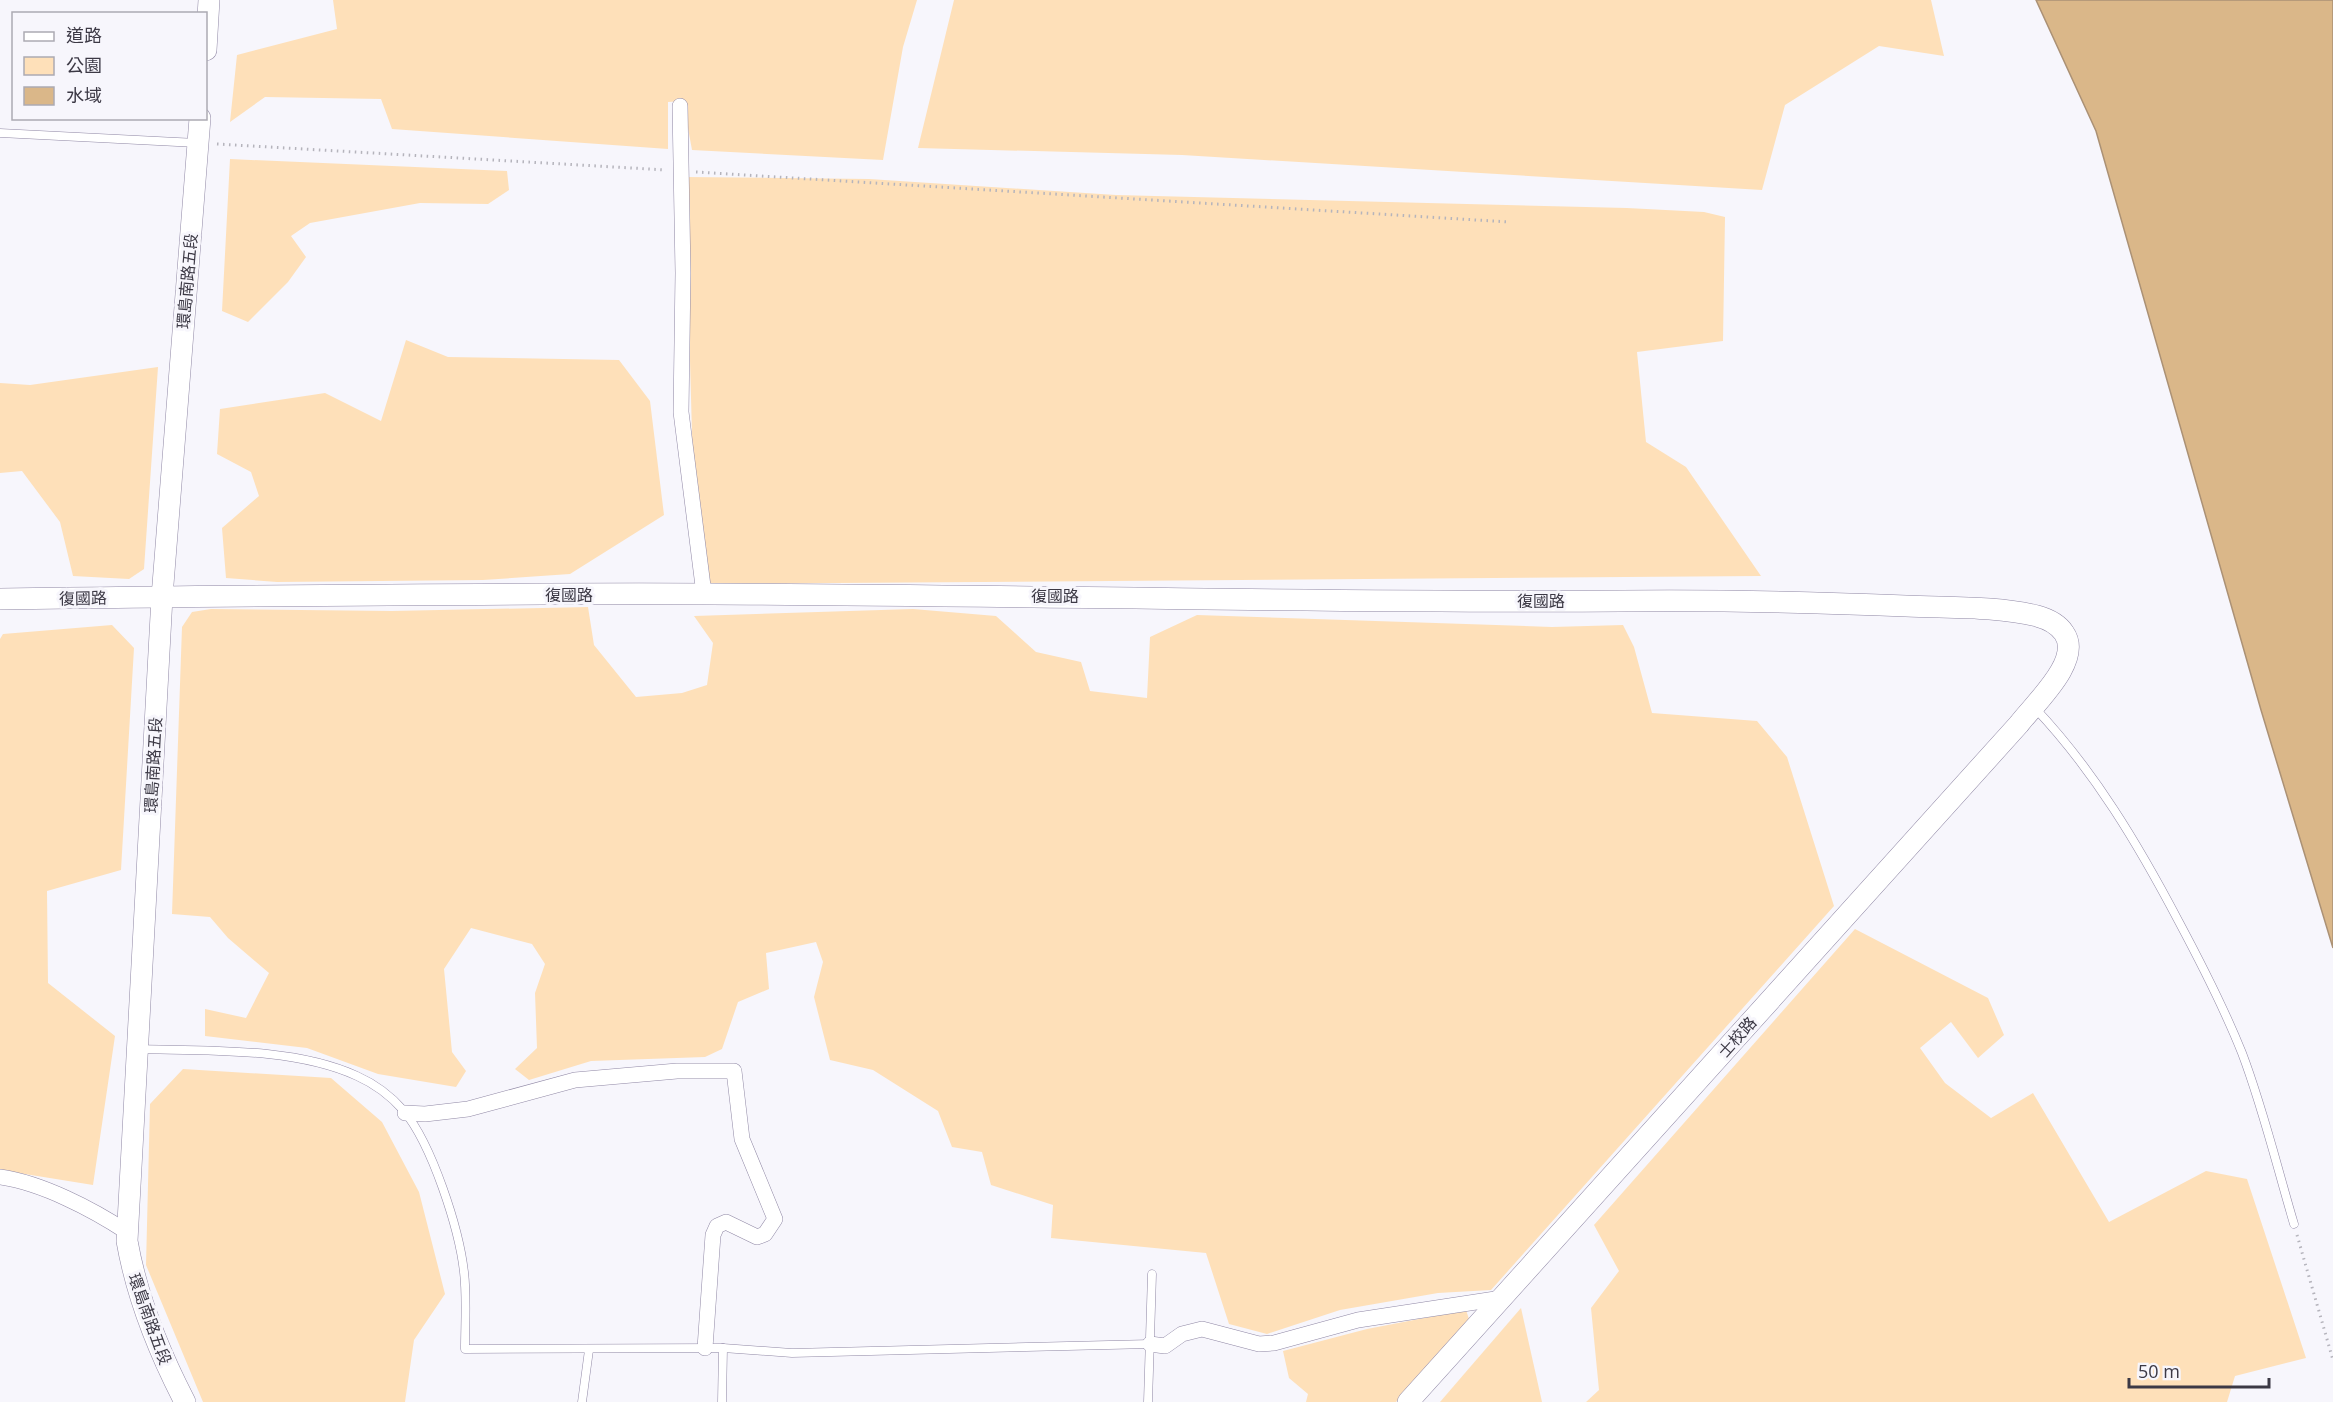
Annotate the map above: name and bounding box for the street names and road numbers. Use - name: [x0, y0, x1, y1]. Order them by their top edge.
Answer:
- street label: 環島南路五段: [172, 232, 202, 330]
- street label: 復國路: [545, 584, 593, 606]
- street label: 復國路: [1031, 585, 1079, 607]
- street label: 復國路: [59, 587, 107, 609]
- street label: 復國路: [1517, 590, 1565, 612]
- street label: 環島南路五段: [140, 716, 166, 814]
- street label: 士校路: [1713, 1012, 1761, 1062]
- street label: 環島南路五段: [123, 1270, 177, 1368]

